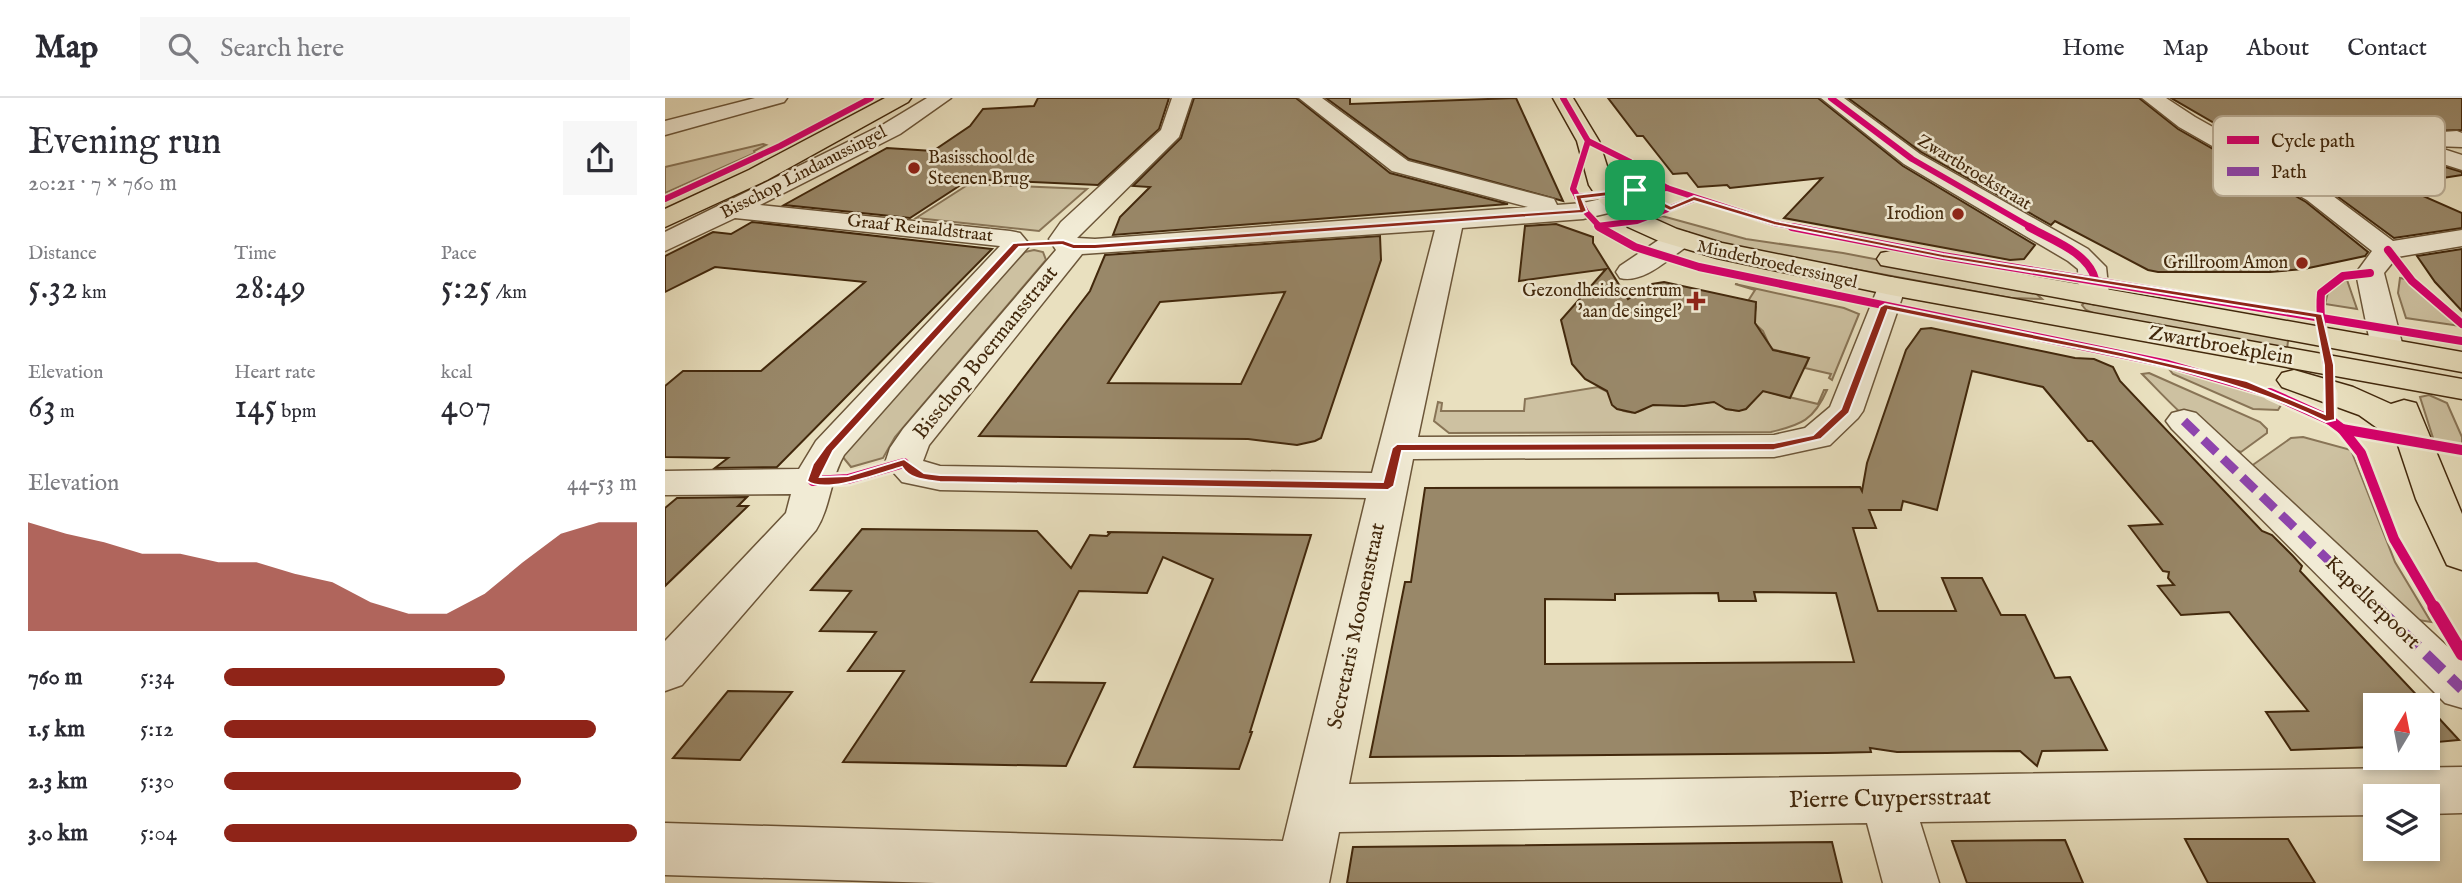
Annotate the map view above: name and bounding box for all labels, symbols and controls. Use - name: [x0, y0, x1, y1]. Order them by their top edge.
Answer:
- search box: [140, 17, 630, 80]
- text: Map: [35, 27, 98, 69]
- icon: search: [164, 29, 202, 67]
- text: Search here: [220, 32, 344, 65]
- text: Home: [2062, 33, 2125, 64]
- text: Map: [2163, 33, 2209, 64]
- text: About: [2247, 33, 2309, 64]
- text: Contact: [2347, 33, 2427, 64]
- legend: [2213, 116, 2445, 196]
- text: Evening run: [28, 119, 222, 167]
- button: share: [563, 121, 637, 195]
- street label: Bisschop Lindanussingel: [717, 121, 891, 225]
- street label: Zwartbroekstraat: [1913, 130, 2035, 216]
- text: Cycle path: [2271, 130, 2355, 154]
- place label: Basisschool de Steenen Brug: [928, 147, 1035, 191]
- marker: Basisschool de Steenen Brug: [906, 160, 922, 176]
- pin: [1605, 160, 1665, 220]
- text: Path: [2271, 161, 2307, 185]
- text: 20:21 · 7 × 760 m: [28, 169, 177, 198]
- icon: arrive: [1616, 171, 1654, 209]
- place label: Irodion: [1886, 203, 1944, 226]
- marker: Irodion: [1950, 206, 1966, 222]
- street label: Graaf Reinaldstraat: [846, 210, 994, 248]
- street label: Minderbroederssingel: [1694, 235, 1860, 295]
- text: Distance: [28, 242, 97, 266]
- text: Time: [234, 242, 277, 266]
- text: Pace: [441, 242, 477, 266]
- place label: Grillroom Amon: [2163, 252, 2288, 275]
- marker: Grillroom Amon: [2294, 255, 2310, 271]
- street label: Bisschop Boermansstraat: [908, 261, 1064, 445]
- text: 5.32: [28, 266, 78, 311]
- text: 28:49: [234, 266, 306, 311]
- text: 5:25: [441, 266, 492, 311]
- place label: Gezondheidscentrum 'aan de singel': [1522, 280, 1682, 324]
- text: km: [78, 281, 107, 305]
- text: /km: [492, 281, 527, 305]
- marker: Gezondheidscentrum 'aan de singel': [1688, 293, 1704, 309]
- street label: Zwartbroekplein: [2146, 320, 2296, 372]
- text: Elevation: [28, 361, 103, 385]
- text: Heart rate: [234, 361, 315, 385]
- text: kcal: [441, 361, 472, 385]
- text: 63: [28, 385, 56, 430]
- text: 145: [234, 385, 277, 430]
- text: 407: [441, 385, 491, 430]
- text: m: [56, 400, 75, 424]
- text: bpm: [277, 400, 316, 424]
- text: Elevation: [28, 469, 119, 498]
- text: 44–53 m: [567, 469, 637, 498]
- street label: Secretaris Moonenstraat: [1322, 520, 1392, 732]
- street label: Kapellerpoort: [2318, 551, 2426, 655]
- text: 760 m: [28, 663, 83, 692]
- text: 5:34: [140, 663, 174, 692]
- north arrow: [2363, 693, 2439, 770]
- map controls: [2363, 693, 2440, 861]
- text: 1.5 km: [28, 715, 85, 744]
- text: 5:12: [140, 715, 174, 744]
- text: 2.3 km: [28, 767, 87, 796]
- text: 5:30: [140, 767, 174, 796]
- street label: Pierre Cuypersstraat: [1789, 782, 1991, 816]
- button: layers: [2363, 784, 2440, 861]
- text: 3.0 km: [28, 819, 88, 848]
- text: 5:04: [140, 819, 177, 848]

